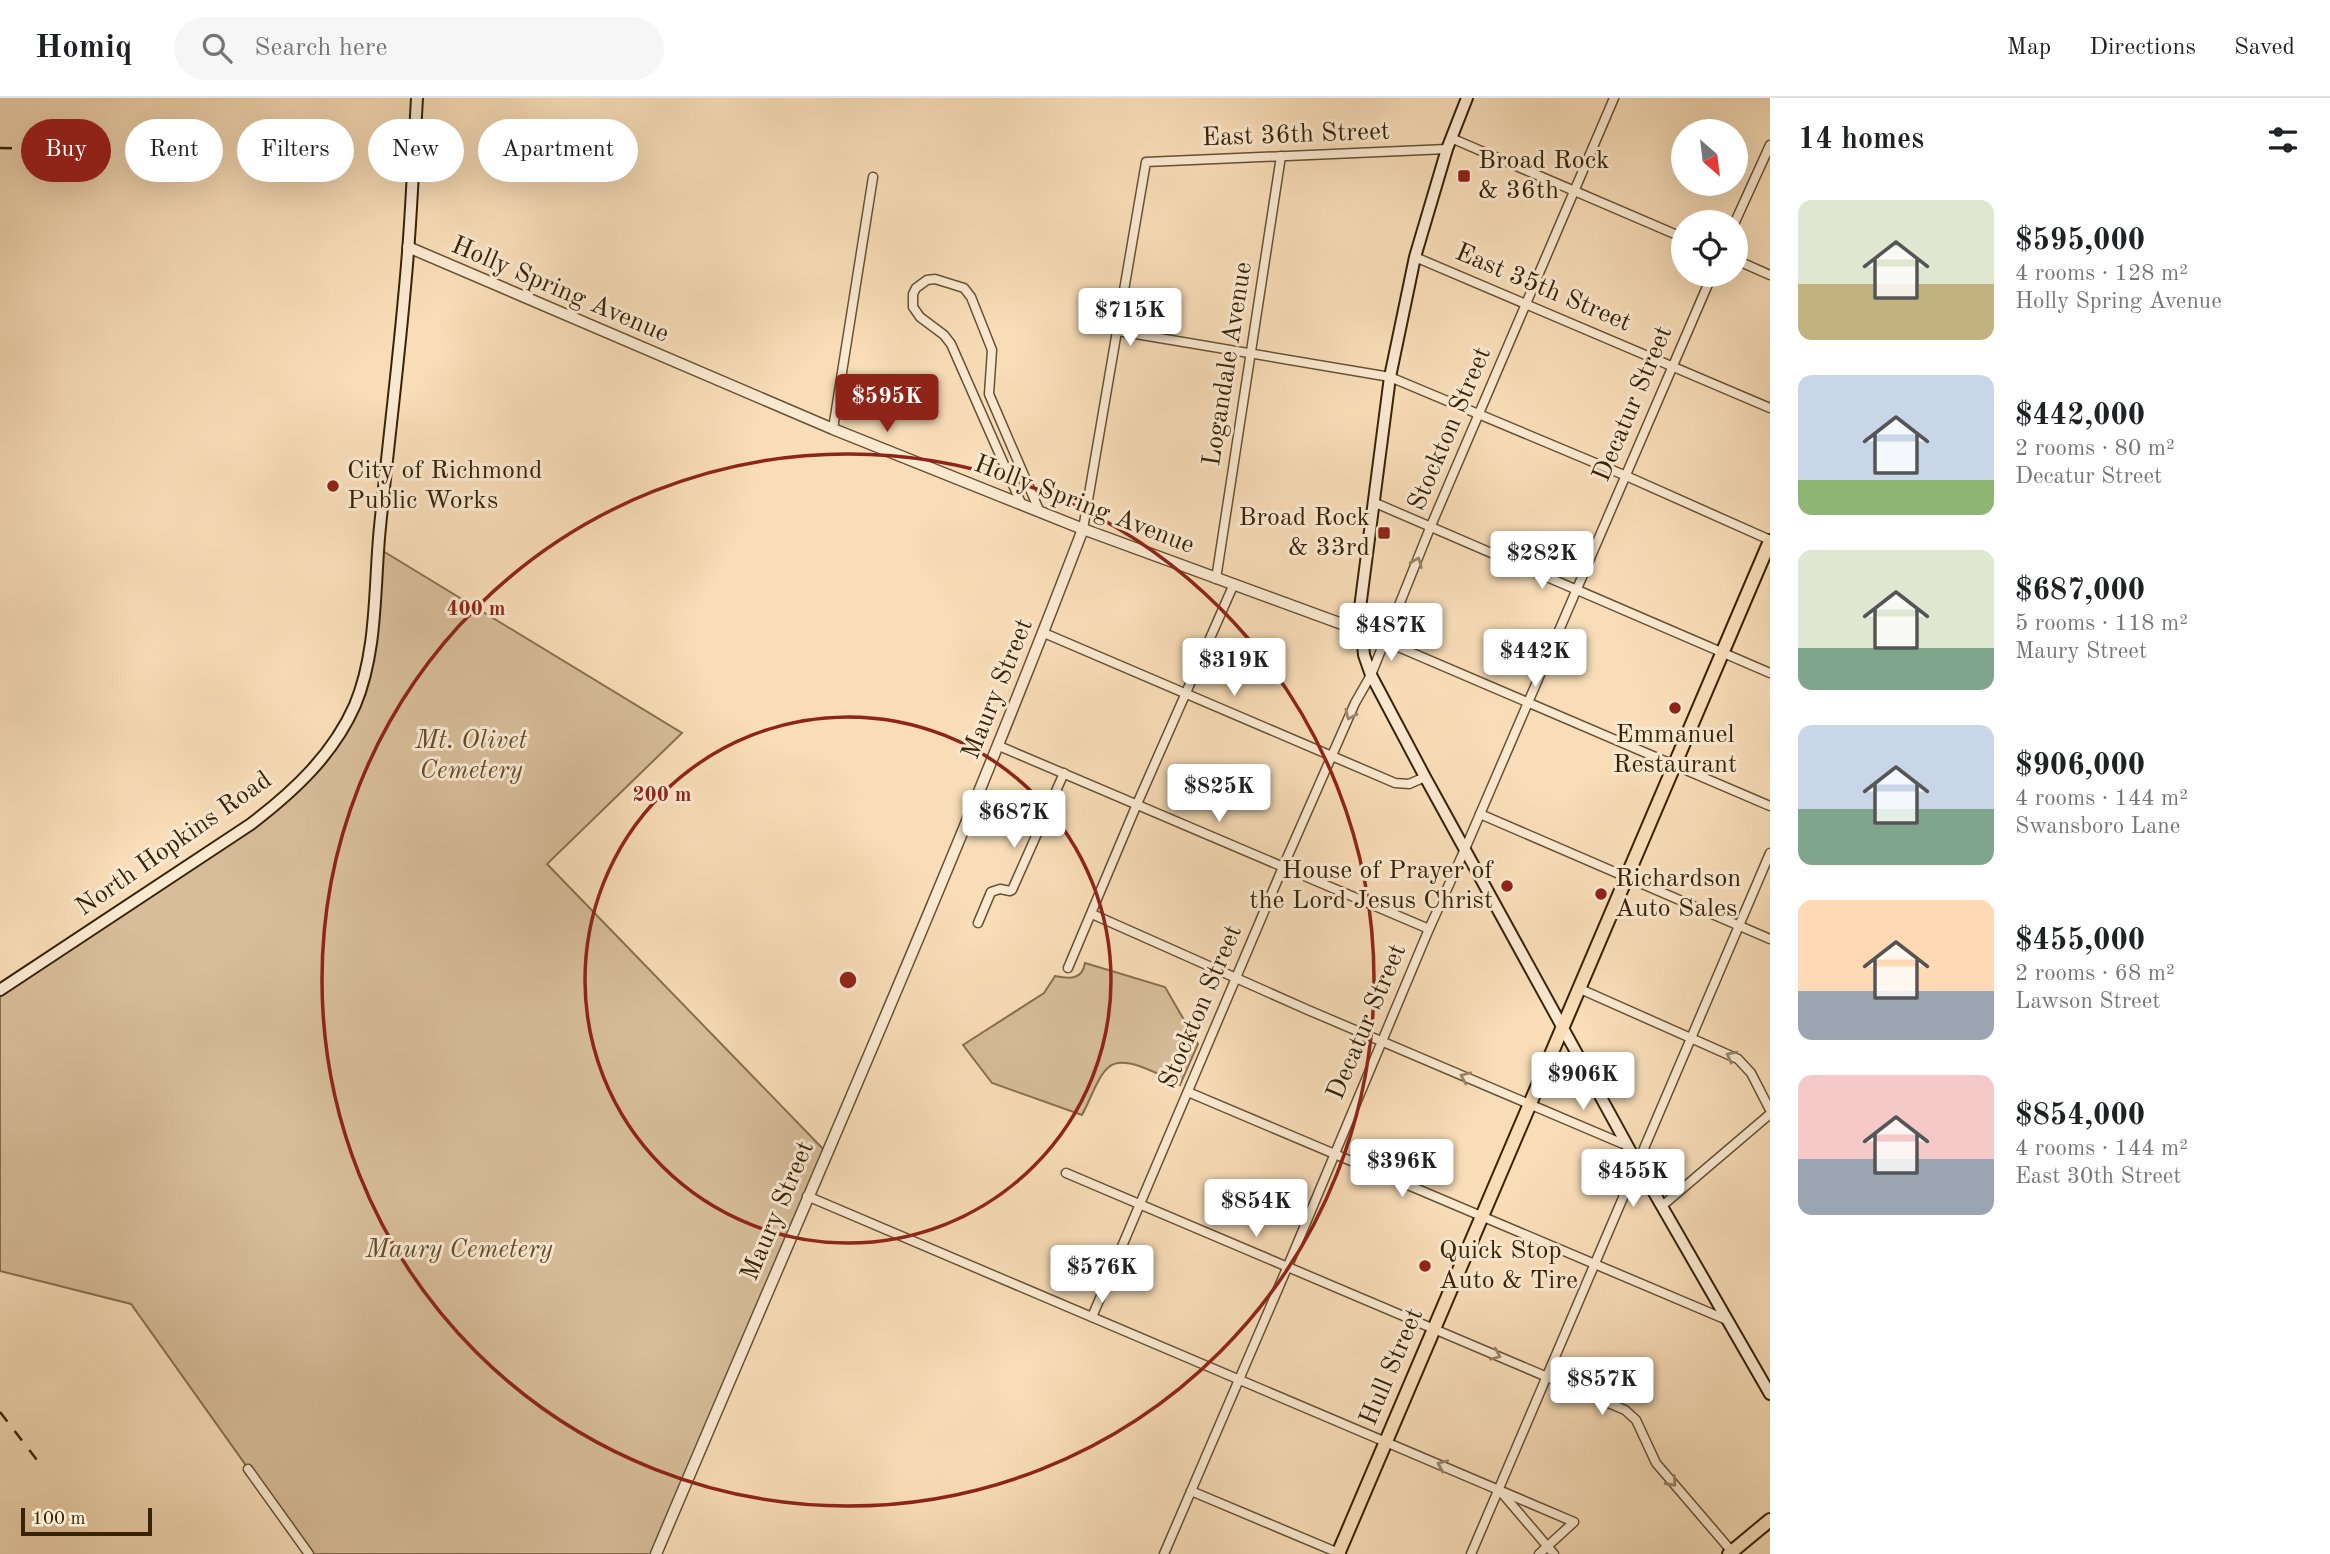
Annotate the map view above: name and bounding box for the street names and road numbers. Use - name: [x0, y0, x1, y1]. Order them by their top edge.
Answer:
- street label: East 36th Street: [1202, 119, 1390, 151]
- street label: Holly Spring Avenue: [447, 232, 673, 348]
- street label: East 35th Street: [1451, 239, 1635, 337]
- street label: Logandale Avenue: [1199, 260, 1257, 468]
- street label: Decatur Street: [1589, 322, 1677, 486]
- street label: Stockton Street: [1404, 343, 1496, 515]
- street label: Holly Spring Avenue: [970, 451, 1198, 559]
- street label: Maury Street: [958, 615, 1038, 763]
- street label: North Hopkins Road: [72, 767, 276, 921]
- street label: Stockton Street: [1155, 921, 1247, 1093]
- street label: Decatur Street: [1323, 940, 1411, 1104]
- street label: Maury Street: [737, 1137, 819, 1285]
- street label: Hull Street: [1356, 1305, 1428, 1429]

